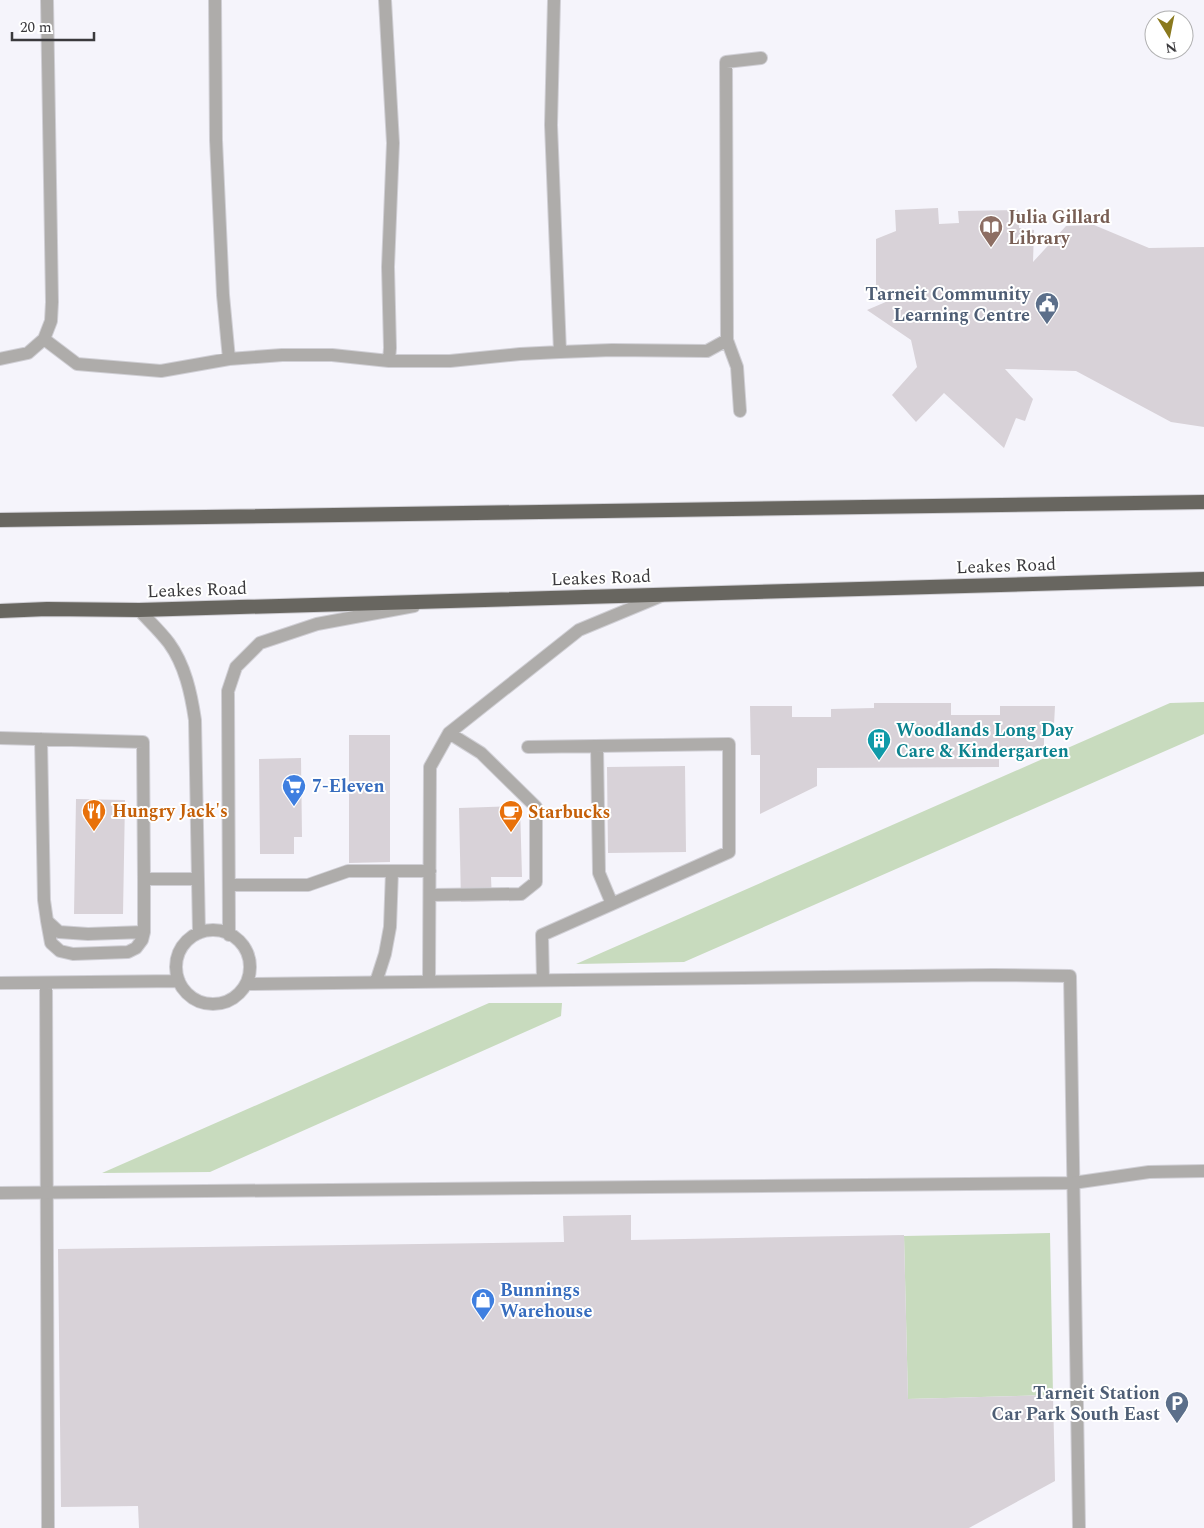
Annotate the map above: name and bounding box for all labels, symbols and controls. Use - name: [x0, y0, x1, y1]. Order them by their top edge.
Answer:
- scale bar: [12, 10, 95, 42]
- north arrow: [1144, 10, 1194, 60]
- text: 20 m: [20, 16, 52, 39]
- text: N: [1164, 36, 1179, 59]
- place label: Julia Gillard Library: [1008, 204, 1111, 252]
- library icon: Julia Gillard Library: [978, 214, 1004, 248]
- place label: Tarneit Community Learning Centre: [865, 281, 1031, 329]
- public building icon: Tarneit Community Learning Centre: [1034, 291, 1060, 325]
- street label: Leakes Road: [955, 551, 1057, 581]
- street label: Leakes Road: [550, 563, 652, 593]
- street label: Leakes Road: [146, 575, 248, 605]
- place label: Woodlands Long Day Care & Kindergarten: [896, 717, 1075, 765]
- building icon: Woodlands Long Day Care & Kindergarten: [866, 727, 892, 761]
- supermarket icon: 7-Eleven: [281, 773, 307, 807]
- place label: 7-Eleven: [312, 773, 385, 800]
- restaurant icon: Hungry Jack's: [81, 798, 107, 832]
- place label: Hungry Jack's: [112, 798, 228, 825]
- cafe icon: Starbucks: [498, 799, 524, 833]
- place label: Starbucks: [528, 799, 610, 826]
- place label: Bunnings Warehouse: [500, 1277, 592, 1325]
- shop icon: Bunnings Warehouse: [470, 1287, 496, 1321]
- place label: Tarneit Station Car Park South East: [992, 1380, 1160, 1428]
- parking icon: Tarneit Station Car Park South East: [1164, 1390, 1190, 1424]

